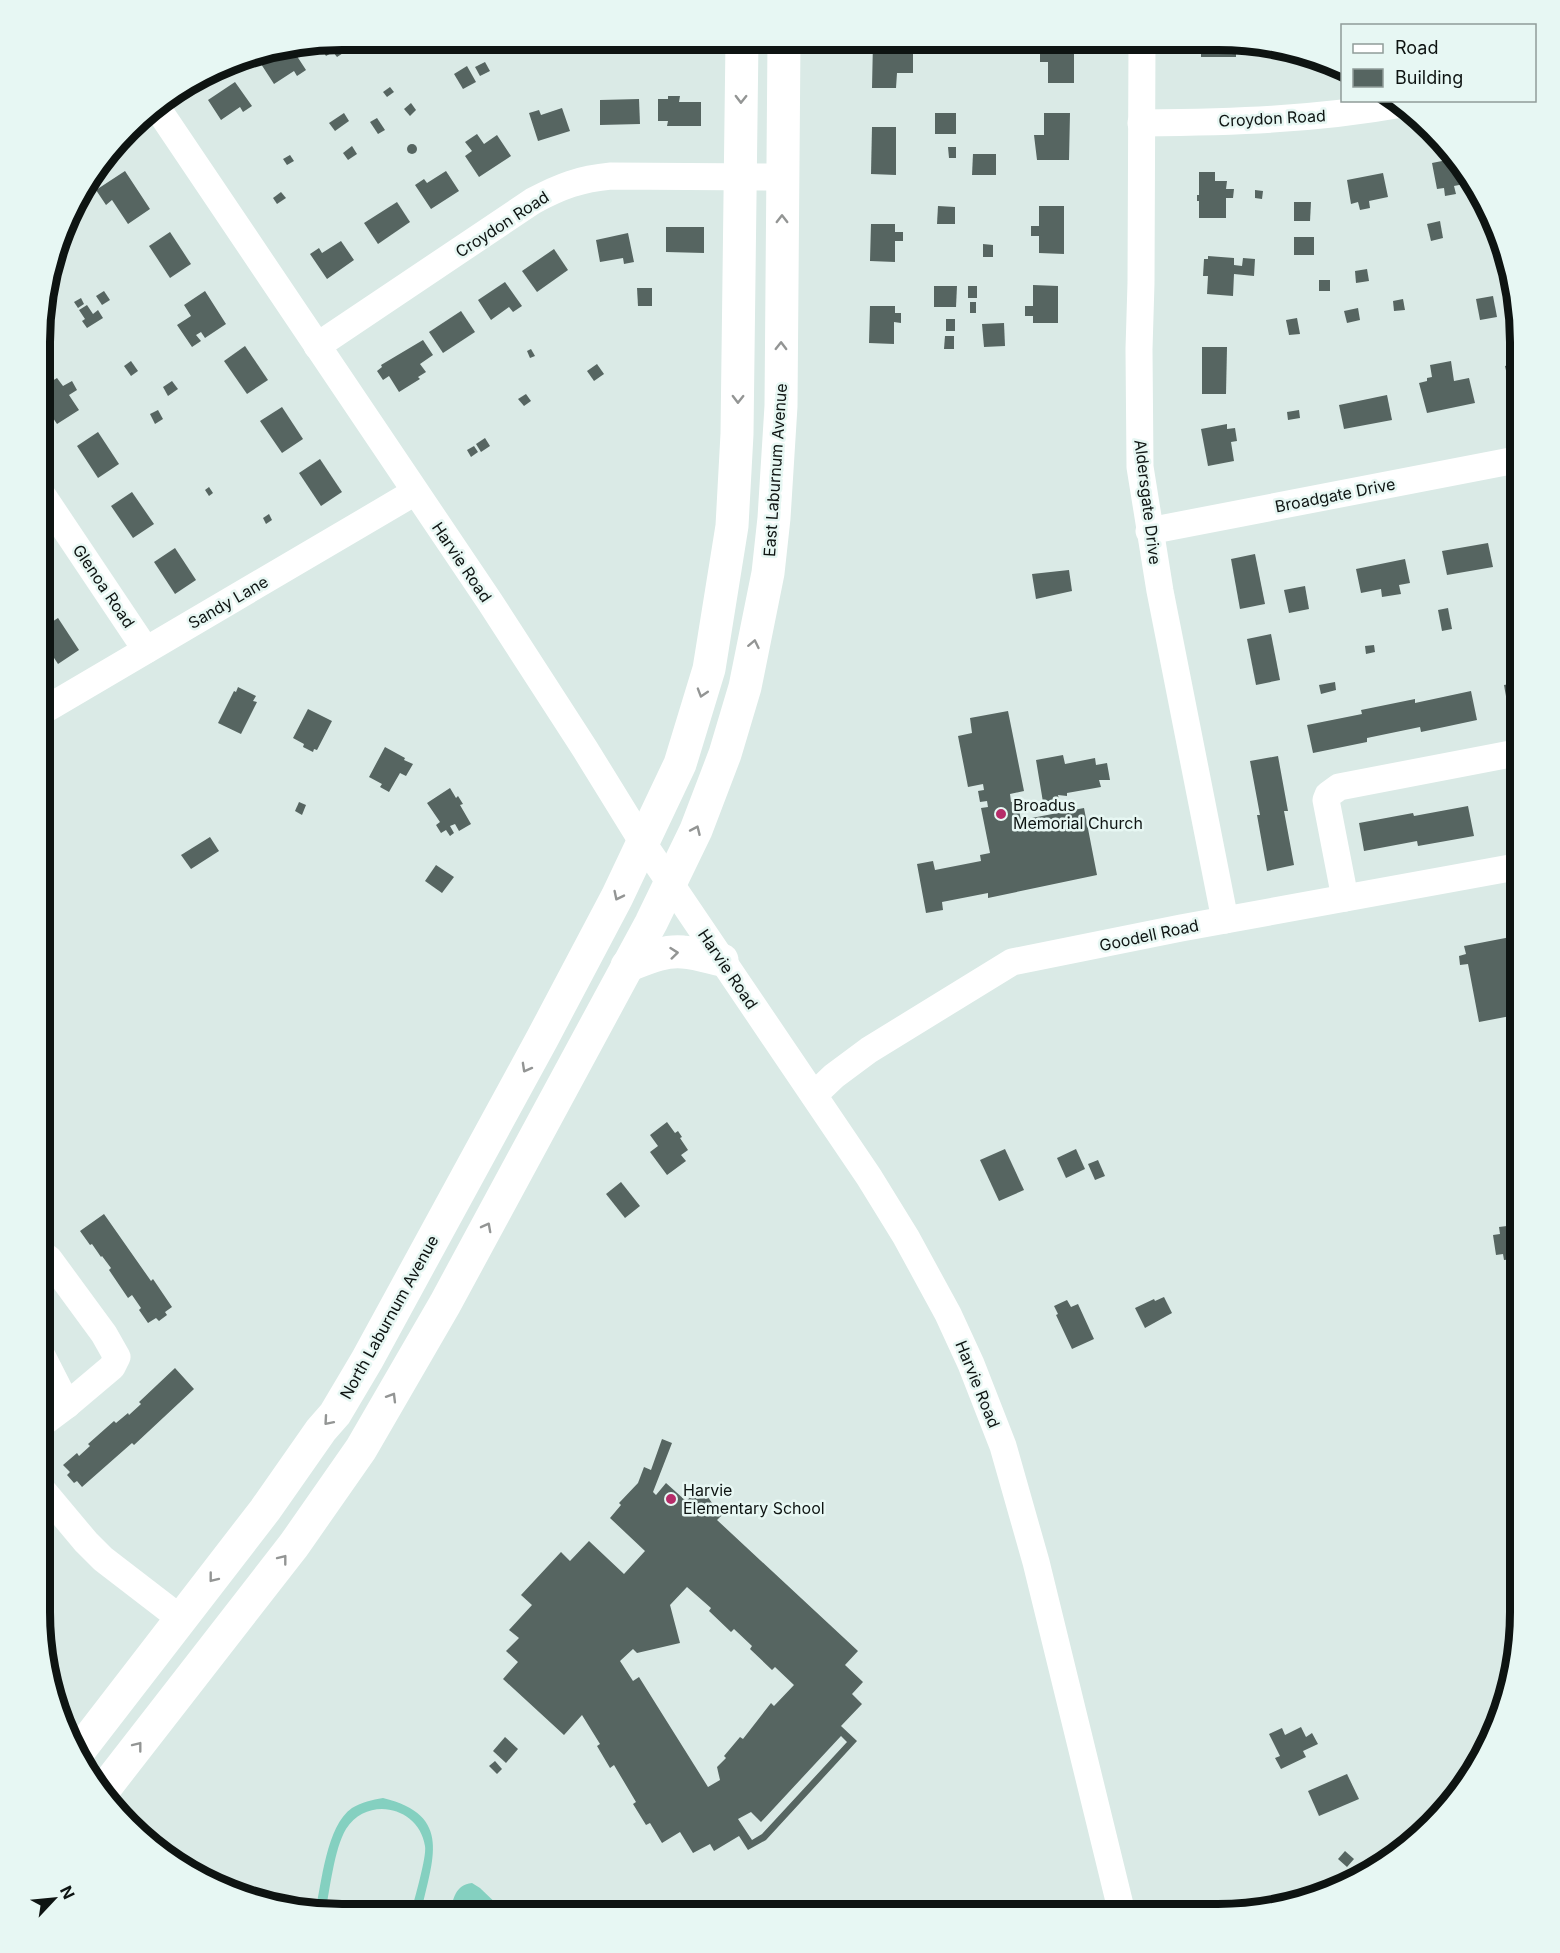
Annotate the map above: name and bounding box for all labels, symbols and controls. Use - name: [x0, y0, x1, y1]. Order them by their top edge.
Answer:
- legend: [1341, 24, 1536, 102]
- text: Road: [1395, 37, 1438, 58]
- text: Building: [1395, 67, 1463, 88]
- one-way arrow: [735, 94, 748, 103]
- street label: Croydon Road: [1218, 105, 1326, 131]
- street label: Croydon Road: [452, 186, 552, 262]
- one-way arrow: [776, 214, 788, 223]
- one-way arrow: [775, 342, 787, 351]
- street label: East Laburnum Avenue: [759, 383, 791, 557]
- one-way arrow: [731, 394, 744, 403]
- street label: Aldersgate Drive: [1130, 438, 1166, 566]
- street label: Broadgate Drive: [1273, 474, 1397, 516]
- street label: Harvie Road: [428, 518, 496, 606]
- street label: Glenoa Road: [69, 540, 139, 632]
- street label: Sandy Lane: [185, 571, 271, 633]
- one-way arrow: [747, 639, 760, 649]
- one-way arrow: [697, 687, 709, 698]
- place label: Broadus Memorial Church: [1013, 795, 1143, 833]
- marker: Broadus Memorial Church: [994, 807, 1008, 821]
- one-way arrow: [688, 825, 700, 836]
- one-way arrow: [614, 889, 625, 900]
- street label: Goodell Road: [1097, 915, 1201, 955]
- street label: Harvie Road: [694, 925, 762, 1013]
- one-way arrow: [669, 947, 678, 960]
- one-way arrow: [522, 1062, 533, 1072]
- one-way arrow: [480, 1222, 491, 1233]
- street label: North Laburnum Avenue: [336, 1232, 442, 1402]
- street label: Harvie Road: [951, 1337, 1005, 1431]
- one-way arrow: [385, 1393, 397, 1403]
- one-way arrow: [325, 1414, 336, 1425]
- place label: Harvie Elementary School: [683, 1480, 825, 1518]
- marker: Harvie Elementary School: [664, 1492, 678, 1506]
- one-way arrow: [276, 1554, 287, 1565]
- one-way arrow: [209, 1571, 220, 1582]
- one-way arrow: [131, 1742, 142, 1753]
- north arrow: [24, 1869, 84, 1929]
- text: N: [56, 1883, 79, 1902]

